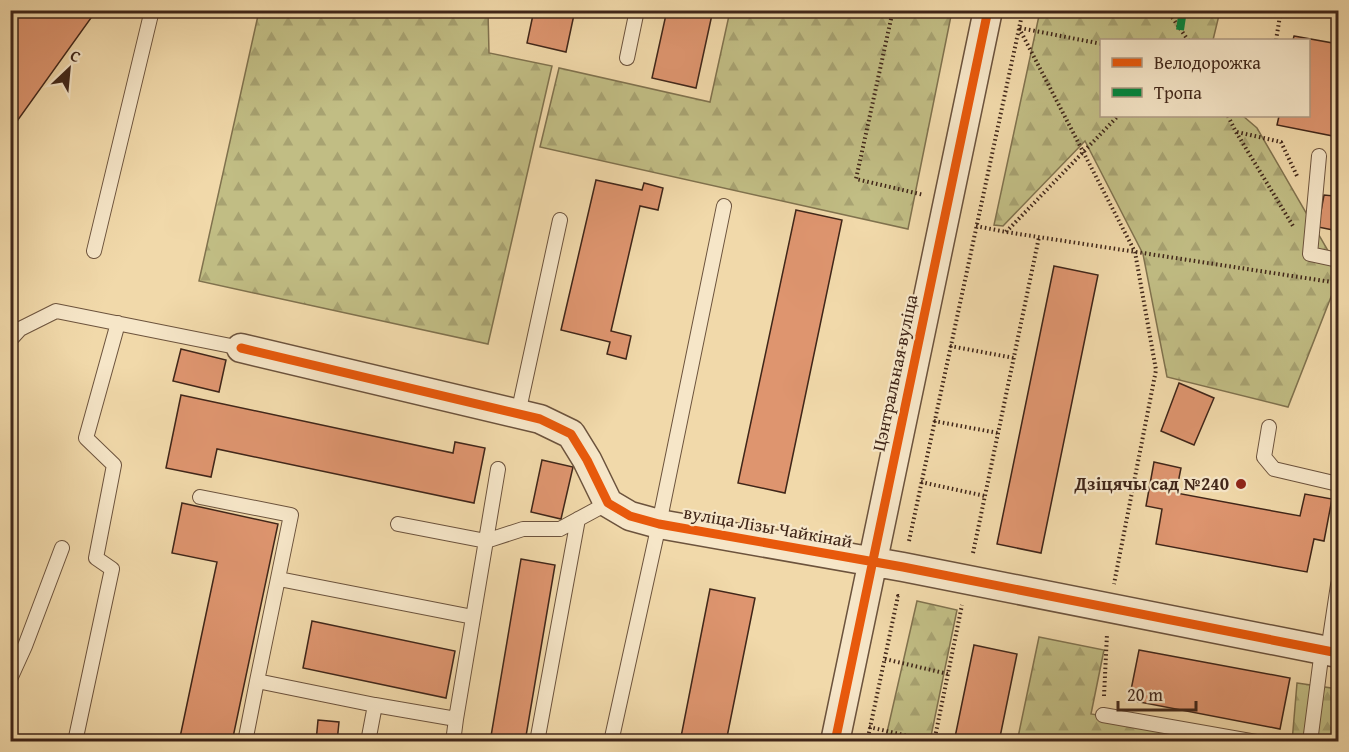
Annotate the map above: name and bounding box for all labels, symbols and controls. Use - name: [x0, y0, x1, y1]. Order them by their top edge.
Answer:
- north arrow: [39, 39, 99, 99]
- legend: [1100, 39, 1310, 117]
- text: С: [66, 43, 85, 68]
- text: Велодорожка: [1154, 49, 1261, 76]
- text: Тропа: [1154, 79, 1202, 106]
- street label: Цэнтральная вуліца: [865, 292, 924, 454]
- place label: Дзіцячы сад №240: [1074, 470, 1229, 497]
- marker: Дзіцячы сад №240: [1234, 477, 1248, 491]
- street label: вуліца Лізы Чайкінай: [682, 498, 855, 555]
- scale bar: [1118, 674, 1196, 712]
- text: 20 m: [1127, 681, 1163, 708]

